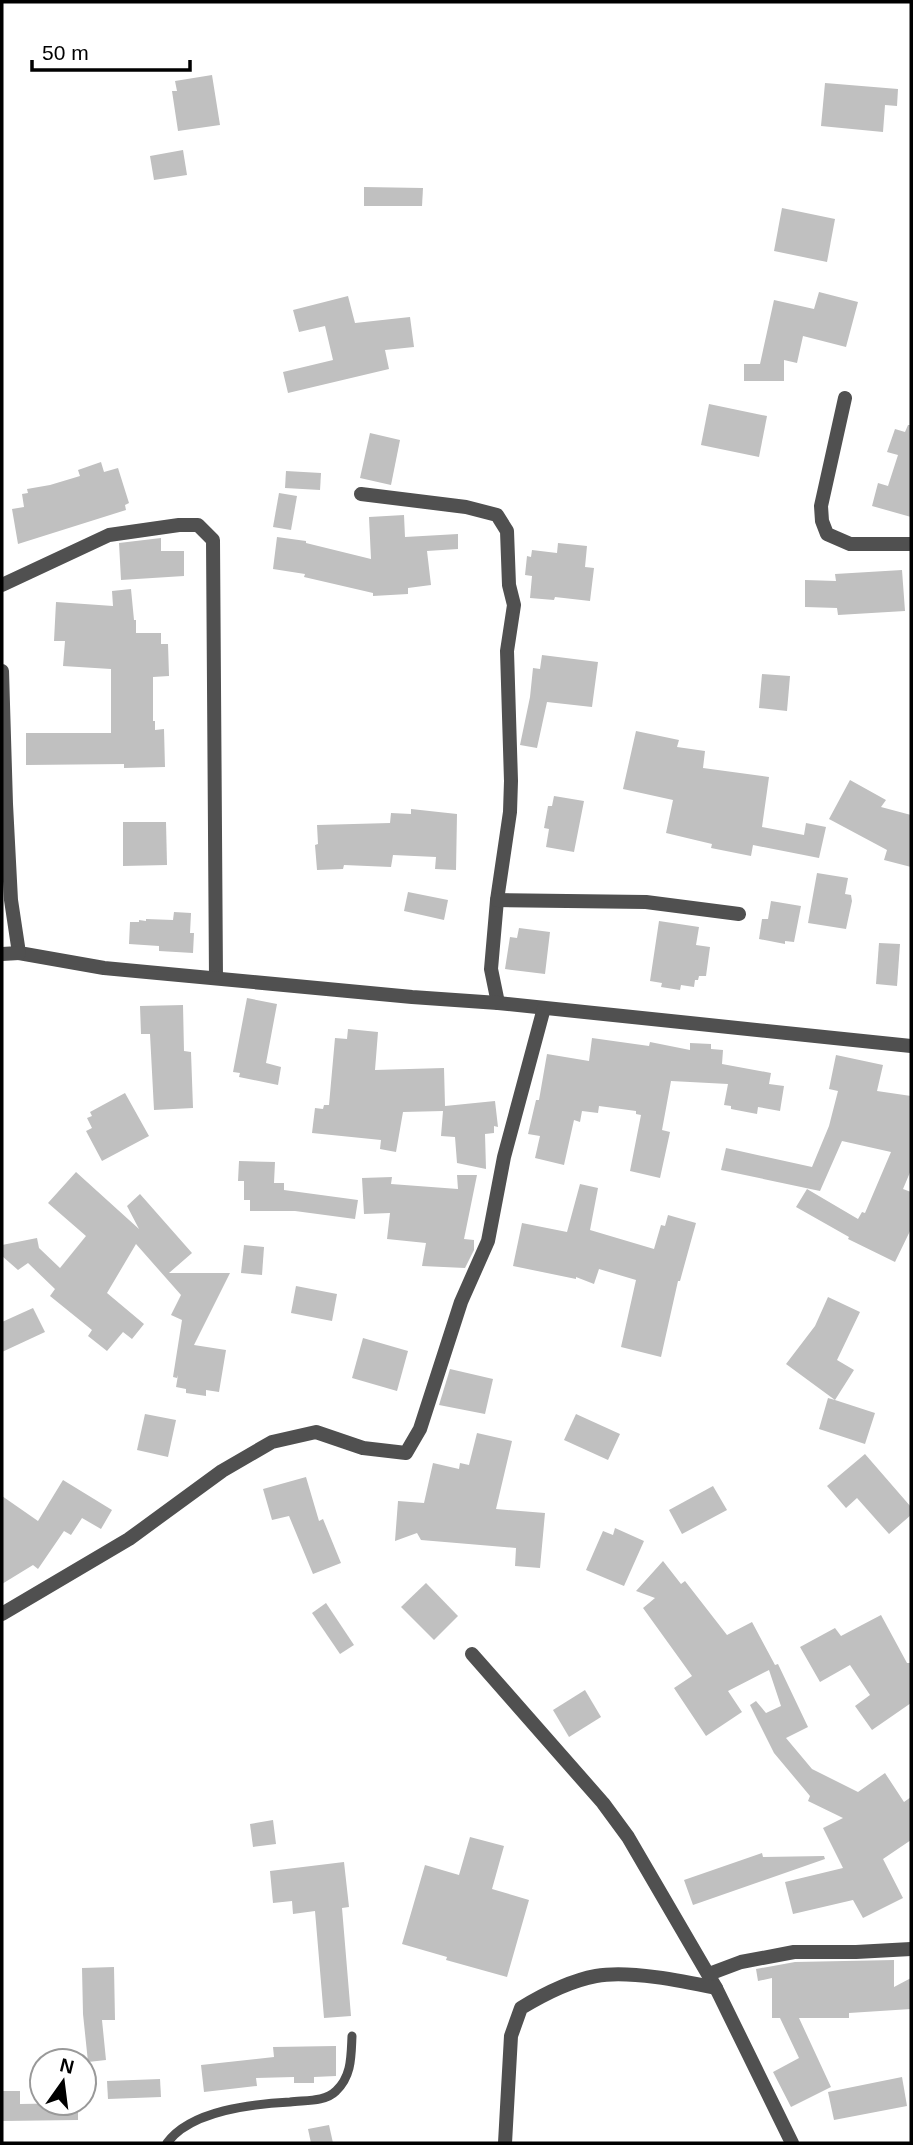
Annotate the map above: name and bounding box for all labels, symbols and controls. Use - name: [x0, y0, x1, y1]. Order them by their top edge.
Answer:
- scale bar: [32, 28, 189, 72]
- text: 50 m: [42, 41, 89, 64]
- north arrow: [28, 2047, 98, 2117]
- text: N: [58, 2054, 76, 2078]

